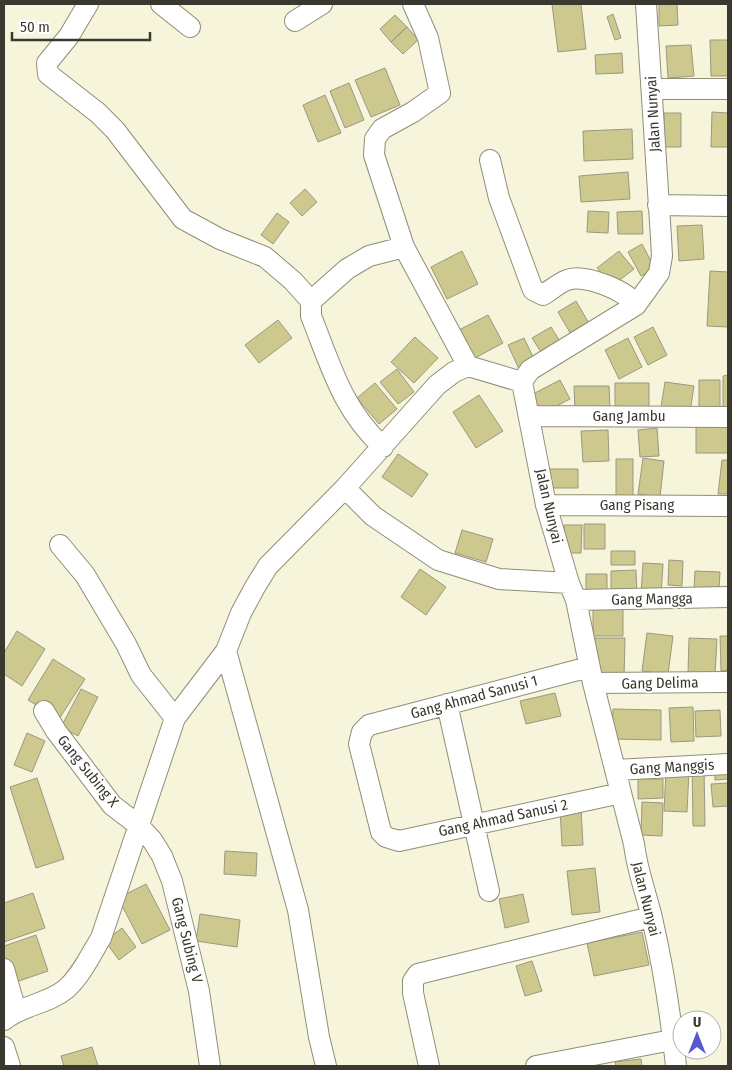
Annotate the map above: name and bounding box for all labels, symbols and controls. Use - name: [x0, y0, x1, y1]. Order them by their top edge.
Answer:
- scale bar: [12, 10, 150, 42]
- text: 50 m: [20, 18, 50, 36]
- street label: Jalan Nunyai: [642, 75, 664, 153]
- street label: Gang Jambu: [592, 407, 666, 425]
- street label: Jalan Nunyai: [532, 467, 566, 545]
- street label: Gang Pisang: [600, 496, 674, 514]
- street label: Gang Mangga: [611, 589, 693, 609]
- street label: Gang Ahmad Sanusi 1: [409, 671, 539, 723]
- street label: Gang Delima: [621, 673, 699, 693]
- street label: Gang Subing X: [54, 731, 123, 811]
- street label: Gang Manggis: [629, 756, 715, 778]
- street label: Gang Ahmad Sanusi 2: [437, 795, 570, 840]
- street label: Jalan Nunyai: [628, 860, 664, 938]
- street label: Gang Subing V: [168, 895, 206, 985]
- north arrow: [672, 1010, 722, 1060]
- text: U: [693, 1014, 701, 1031]

